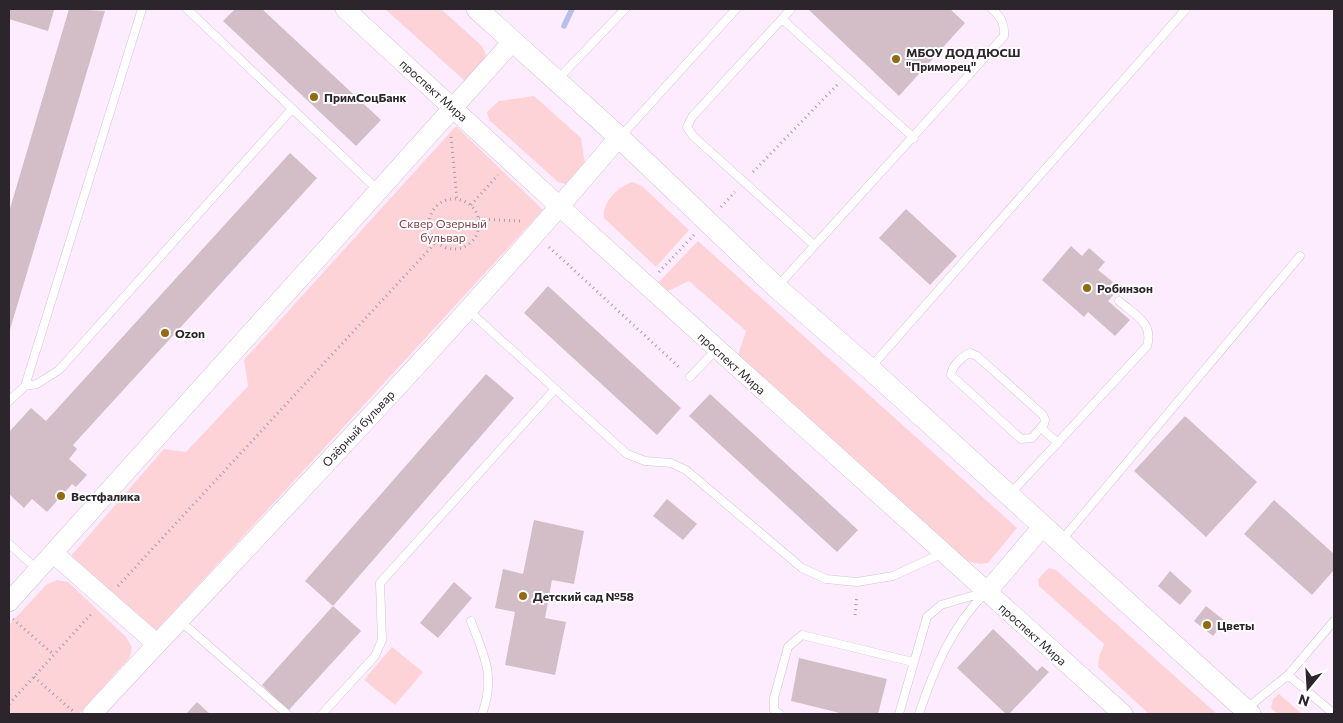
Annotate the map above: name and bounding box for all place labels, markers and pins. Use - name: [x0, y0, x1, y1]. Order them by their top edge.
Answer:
- place label: МБОУ ДОД ДЮСШ "Приморец": [906, 45, 1020, 73]
- marker: МБОУ ДОД ДЮСШ "Приморец": [890, 53, 902, 65]
- place label: ПримСоцБанк: [324, 90, 407, 104]
- marker: ПримСоцБанк: [308, 91, 320, 103]
- place label: Робинзон: [1097, 281, 1153, 295]
- marker: Робинзон: [1081, 282, 1093, 294]
- place label: Ozon: [175, 326, 205, 340]
- marker: Ozon: [159, 327, 171, 339]
- place label: Вестфалика: [71, 489, 140, 503]
- marker: Вестфалика: [55, 490, 67, 502]
- place label: Детский сад №58: [533, 589, 634, 603]
- marker: Детский сад №58: [517, 590, 529, 602]
- place label: Цветы: [1217, 618, 1254, 632]
- marker: Цветы: [1201, 619, 1213, 631]

